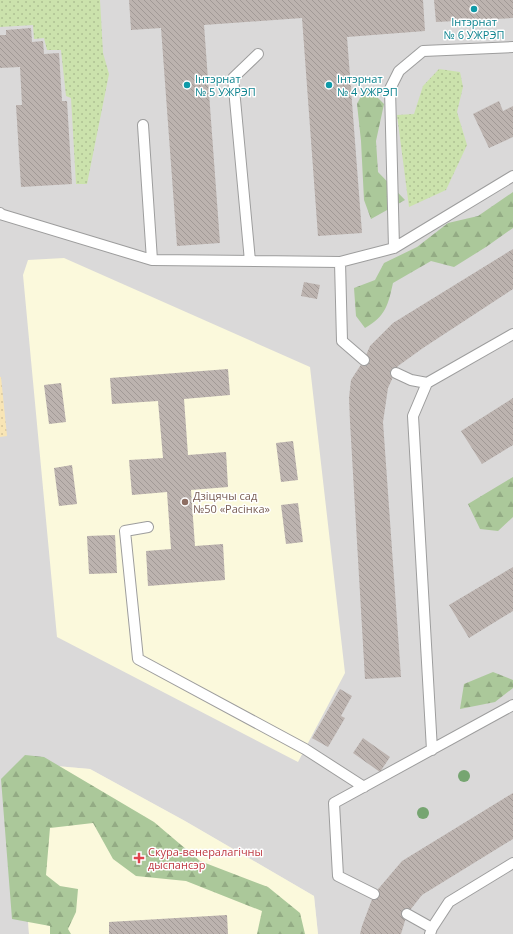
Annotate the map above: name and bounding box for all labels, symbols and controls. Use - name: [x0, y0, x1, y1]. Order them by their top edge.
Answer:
- marker: Інтэрнат № 6 УЖРЭП: [469, 4, 479, 14]
- place label: Інтэрнат № 6 УЖРЭП: [444, 14, 504, 42]
- place label: Інтэрнат № 5 УЖРЭП: [195, 71, 256, 99]
- place label: Інтэрнат № 4 УЖРЭП: [337, 71, 398, 99]
- marker: Інтэрнат № 5 УЖРЭП: [182, 80, 192, 90]
- marker: Інтэрнат № 4 УЖРЭП: [324, 80, 334, 90]
- place label: Дзіцячы сад №50 «Расінка»: [193, 488, 271, 516]
- marker: Дзіцячы сад №50 «Расінка»: [180, 497, 190, 507]
- place label: Скура-венералагічны дыспансэр: [148, 844, 263, 872]
- marker: Скура-венералагічны дыспансэр: [133, 852, 145, 864]

